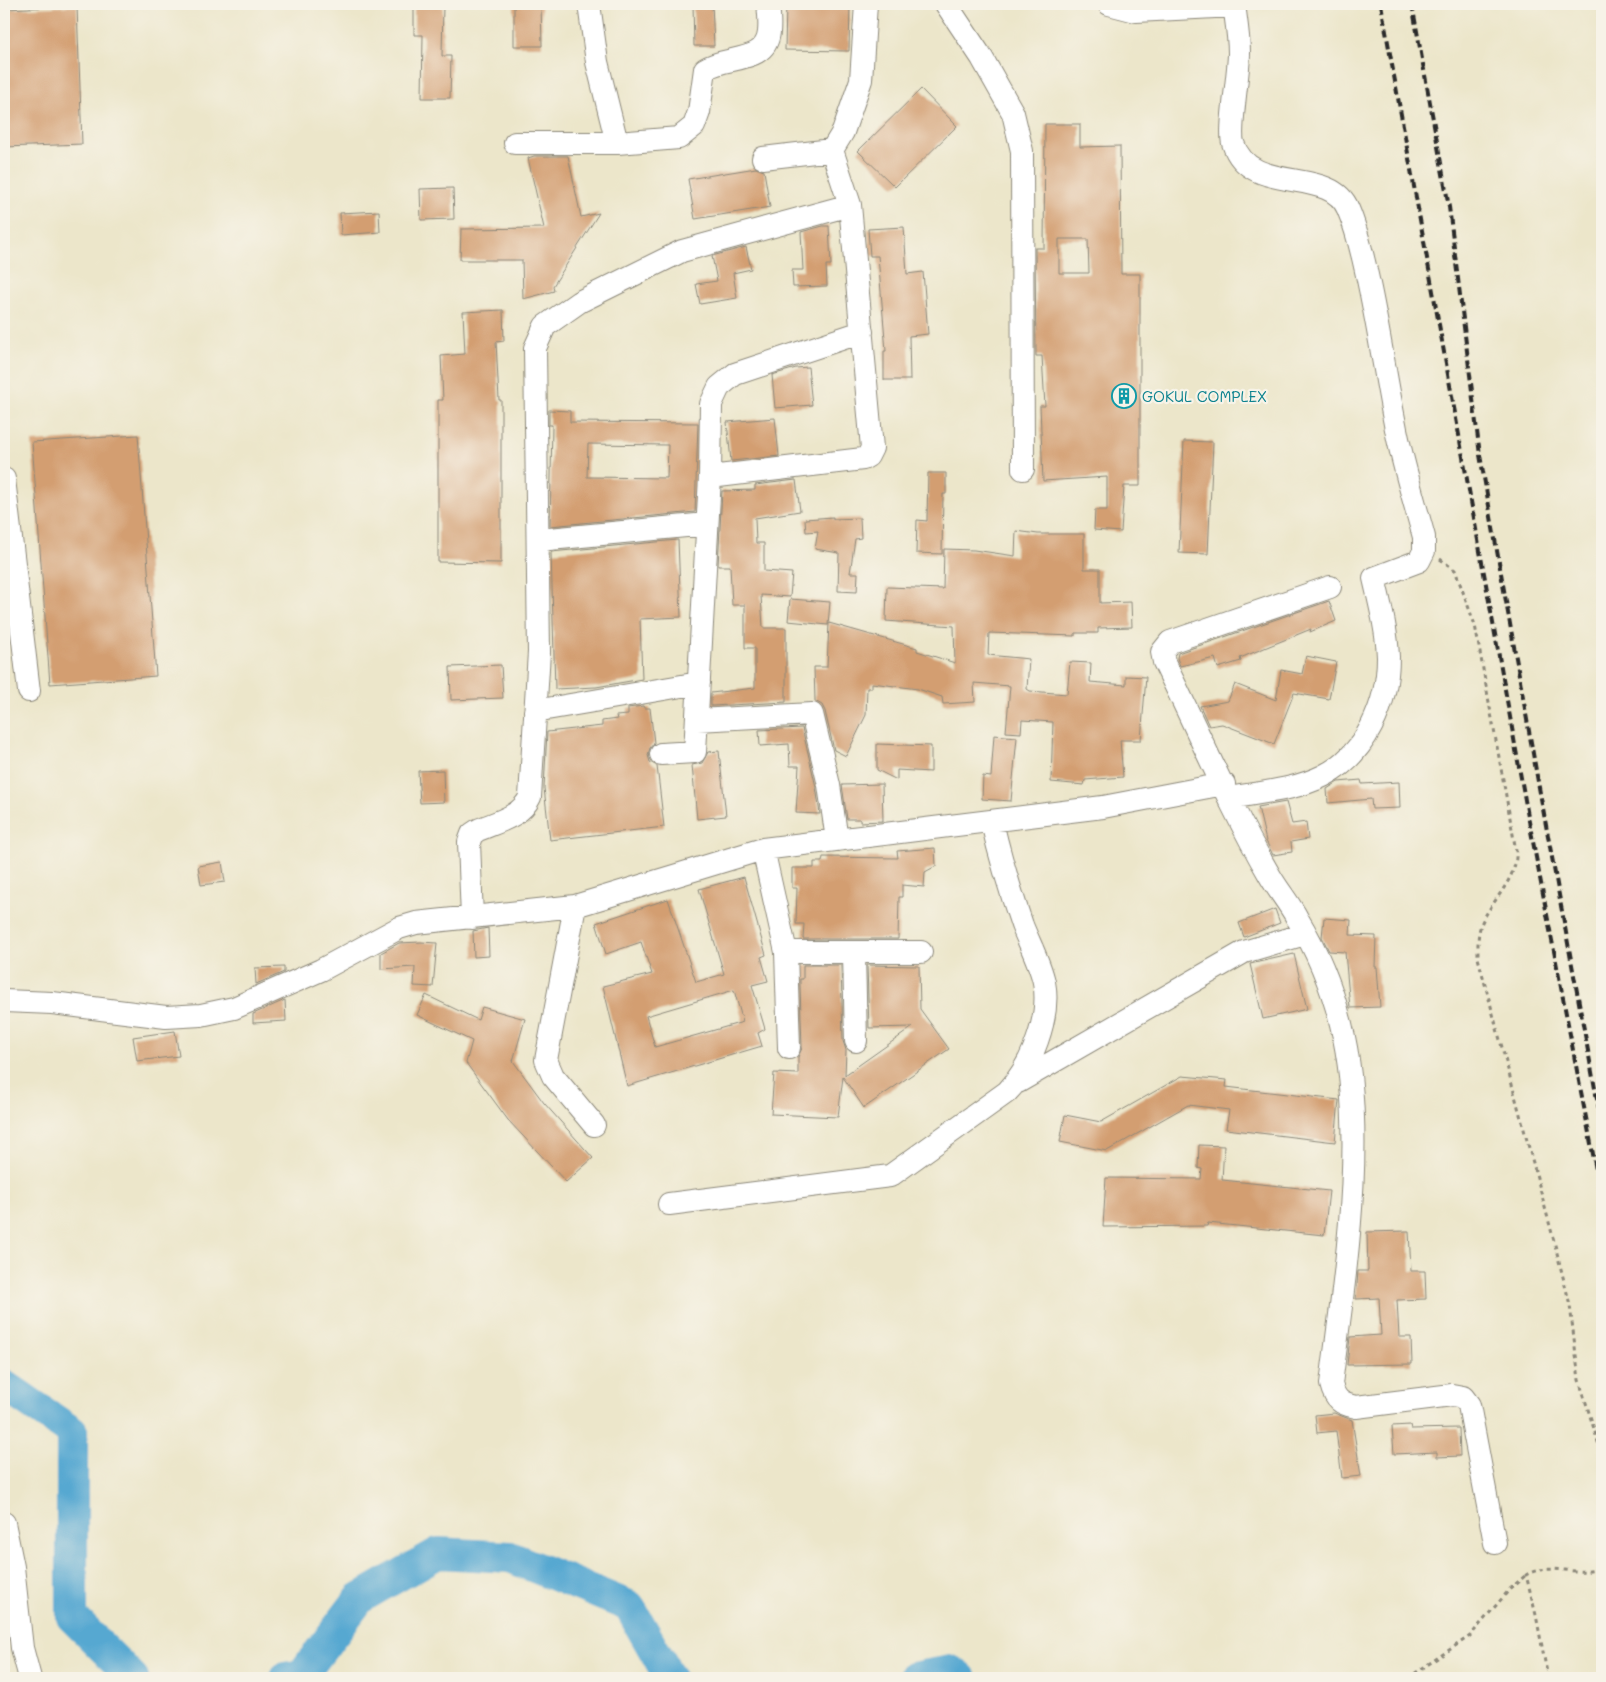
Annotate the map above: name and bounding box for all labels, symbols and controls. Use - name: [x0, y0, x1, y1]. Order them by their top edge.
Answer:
- building icon: GOKUL COMPLEX: [1111, 383, 1137, 409]
- place label: GOKUL COMPLEX: [1142, 386, 1267, 406]

